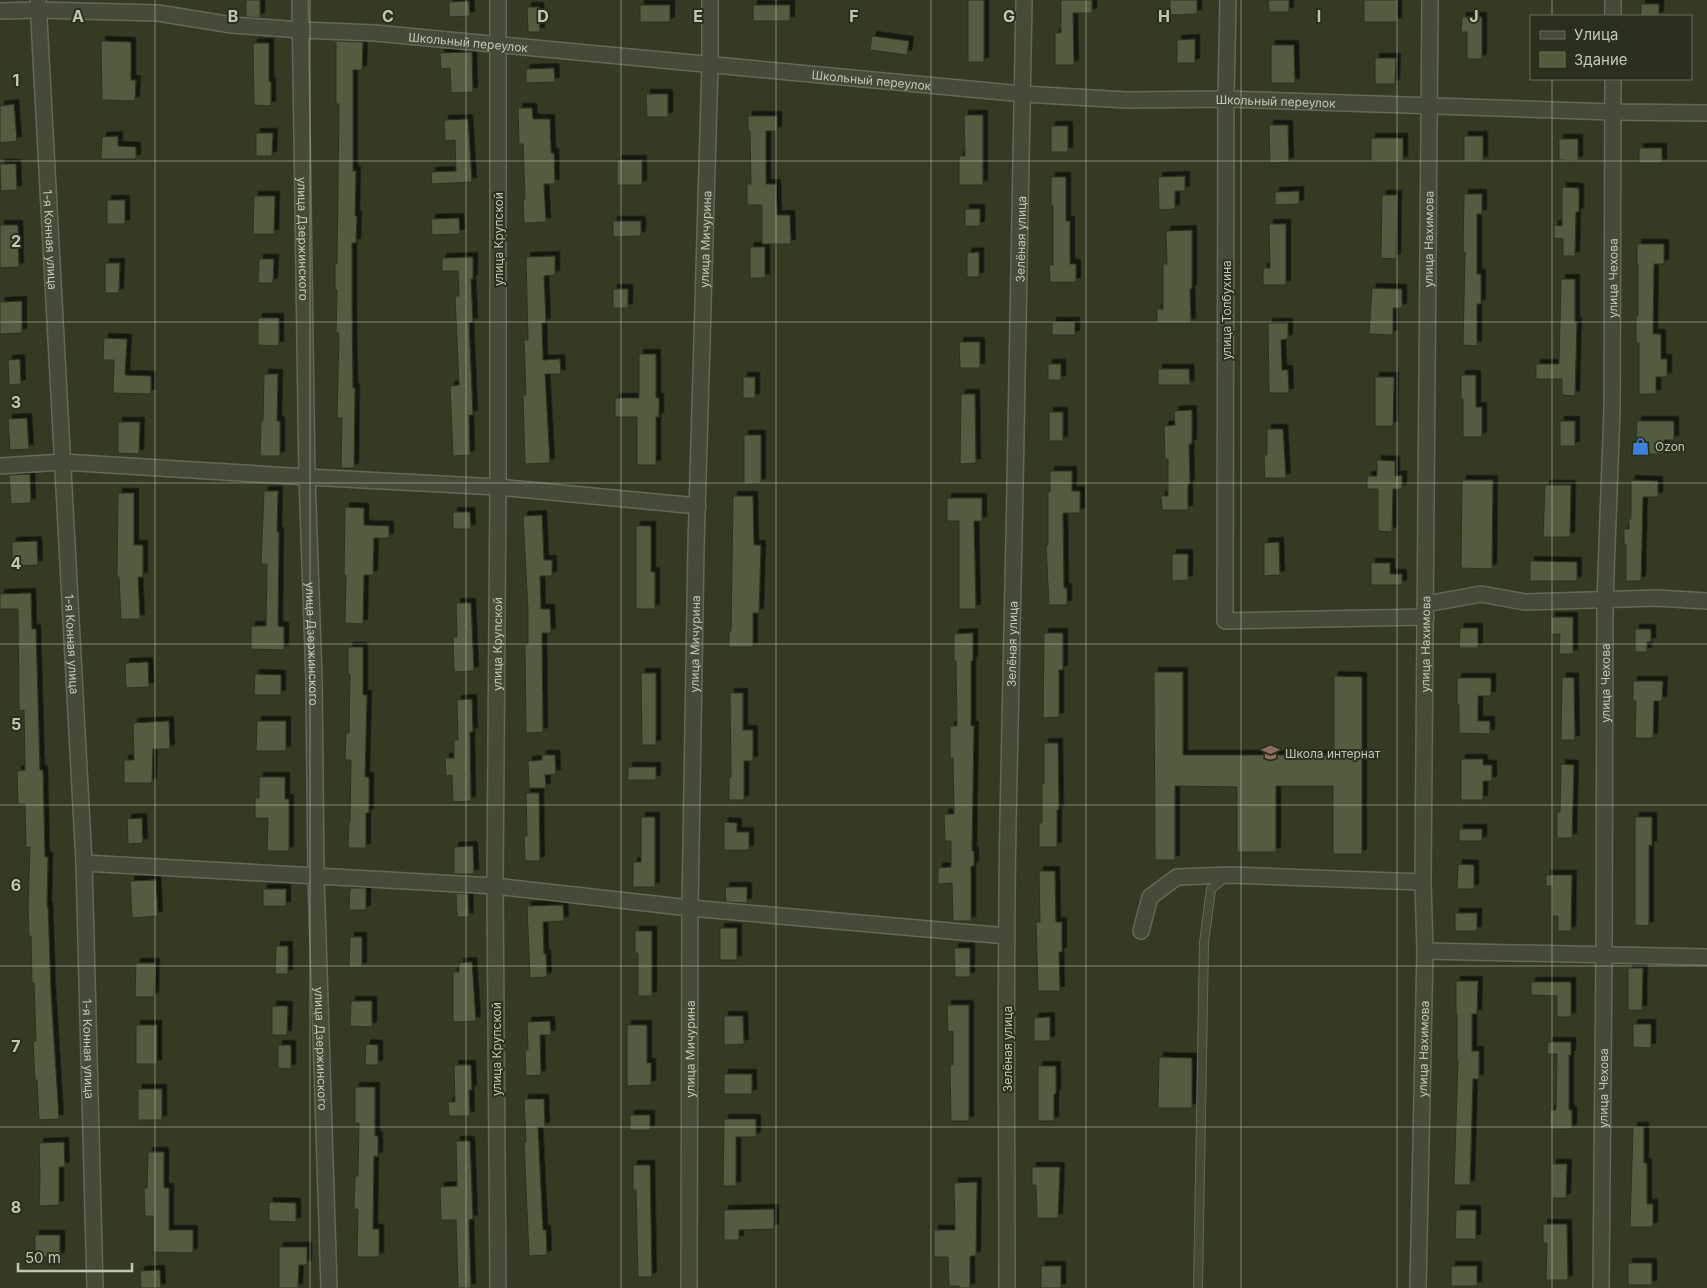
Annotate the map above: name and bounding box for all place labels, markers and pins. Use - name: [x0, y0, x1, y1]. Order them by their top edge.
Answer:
- shop icon: Ozon: [1631, 436, 1651, 456]
- place label: Ozon: [1655, 439, 1685, 454]
- school or university icon: Школа интернат: [1261, 743, 1281, 763]
- place label: Школа интернат: [1285, 746, 1381, 761]

